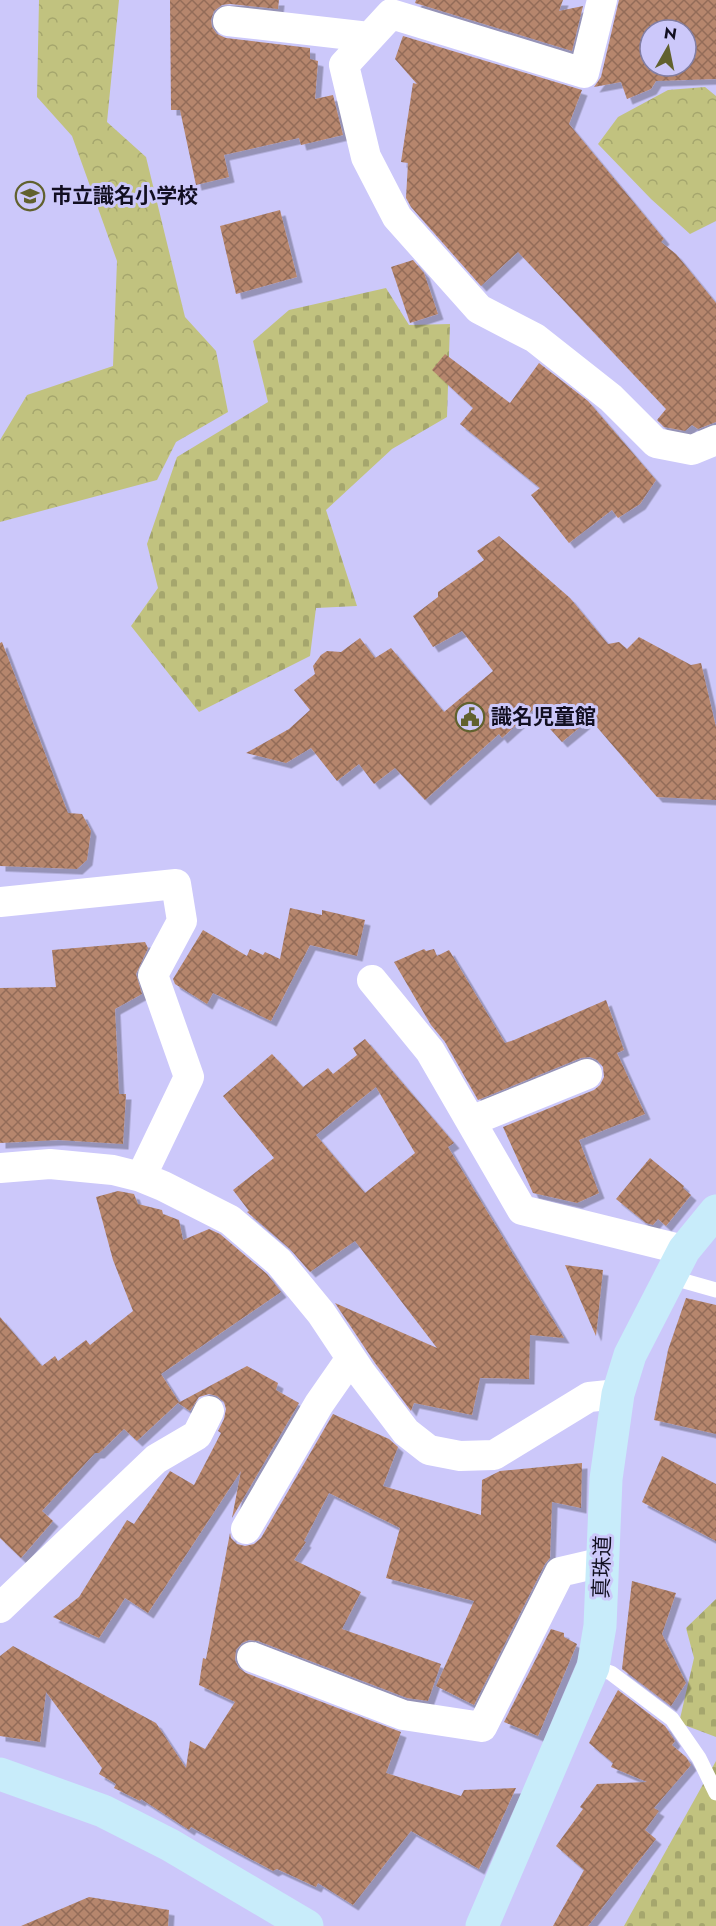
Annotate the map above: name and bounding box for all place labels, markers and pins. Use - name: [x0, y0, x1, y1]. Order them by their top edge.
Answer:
- school or university icon: 市立識名小学校: [14, 180, 46, 212]
- place label: 市立識名小学校: [51, 181, 198, 211]
- public building icon: 識名児童館: [454, 701, 486, 733]
- place label: 識名児童館: [491, 702, 596, 732]

